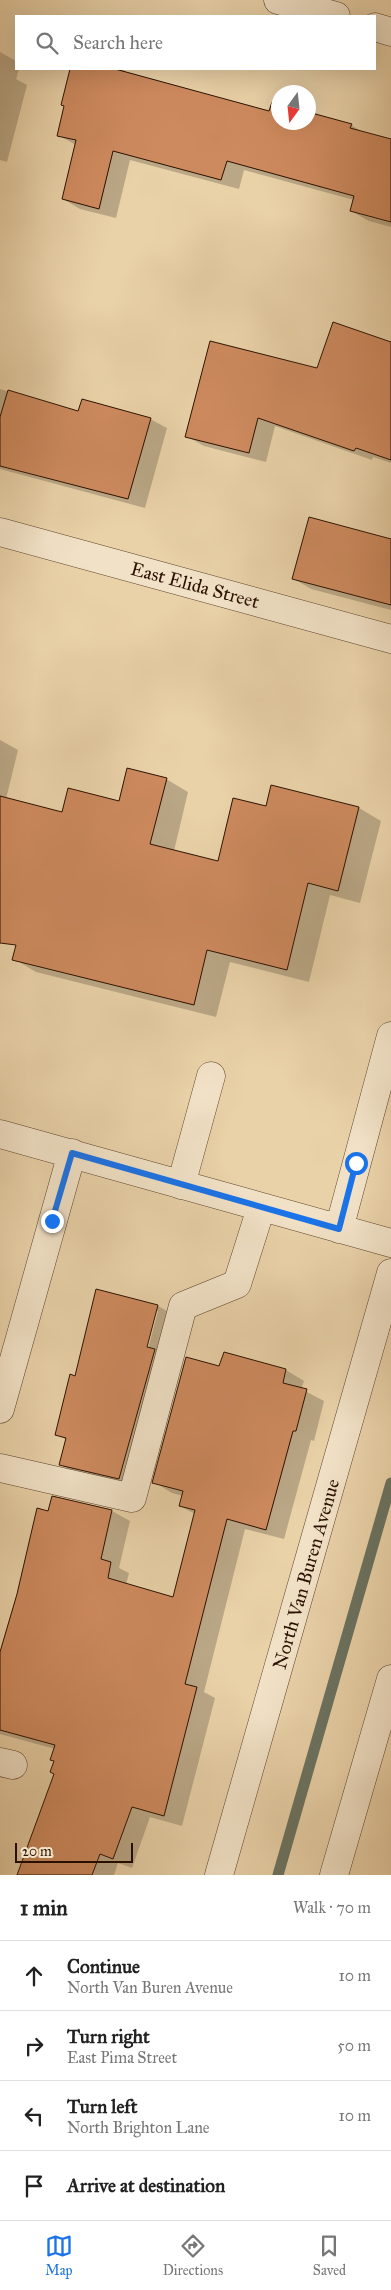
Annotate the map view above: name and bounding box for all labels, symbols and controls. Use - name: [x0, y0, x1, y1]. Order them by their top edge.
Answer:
- search box: [15, 15, 376, 70]
- icon: search: [33, 29, 61, 57]
- text: Search here: [73, 31, 163, 54]
- north arrow: [271, 85, 316, 130]
- street label: East Elida Street: [128, 557, 262, 613]
- route start: [345, 1152, 368, 1175]
- route end: [41, 1210, 64, 1233]
- street label: North Van Buren Avenue: [268, 1476, 344, 1672]
- scale bar: [15, 1840, 132, 1863]
- text: 20 m: [22, 1843, 52, 1860]
- text: 1 min: [20, 1895, 68, 1921]
- text: Walk · 70 m: [293, 1898, 371, 1917]
- text: Continue: [67, 1955, 140, 1978]
- icon: ahead: [20, 1962, 48, 1990]
- text: 10 m: [339, 1966, 371, 1985]
- text: North Van Buren Avenue: [67, 1978, 233, 1997]
- text: Turn right: [67, 2025, 150, 2048]
- icon: right: [20, 2032, 48, 2060]
- text: 50 m: [337, 2036, 371, 2055]
- text: East Pima Street: [67, 2048, 177, 2067]
- text: Turn left: [67, 2095, 137, 2118]
- icon: left: [20, 2102, 48, 2130]
- text: 10 m: [339, 2106, 371, 2125]
- text: North Brighton Lane: [67, 2118, 209, 2137]
- icon: arrive: [20, 2172, 48, 2200]
- text: Arrive at destination: [67, 2174, 225, 2197]
- tab: Map: [45, 2232, 73, 2279]
- tab: Directions: [163, 2232, 223, 2279]
- tab: Saved: [313, 2232, 346, 2279]

